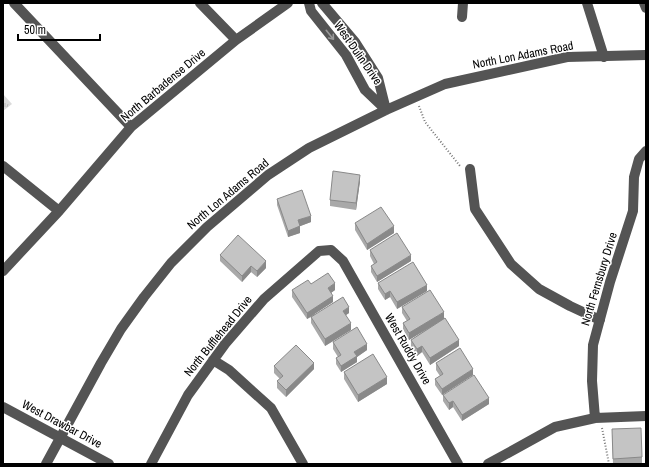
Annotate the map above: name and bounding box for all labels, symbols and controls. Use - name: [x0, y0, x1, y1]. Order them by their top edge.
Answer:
- scale bar: [18, 16, 100, 42]
- street label: West Dulin Drive: [330, 18, 386, 88]
- text: 50 m: [24, 22, 46, 38]
- one-way arrow: [326, 29, 335, 40]
- street label: North Lon Adams Road: [471, 37, 575, 73]
- street label: North Barbadense Drive: [117, 45, 209, 125]
- street label: North Lon Adams Road: [184, 155, 272, 233]
- street label: North Fernsbury Drive: [577, 230, 621, 328]
- street label: North Bufflehead Drive: [180, 292, 256, 380]
- street label: West Ruddy Drive: [381, 311, 435, 387]
- street label: West Drawbar Drive: [19, 396, 105, 452]

